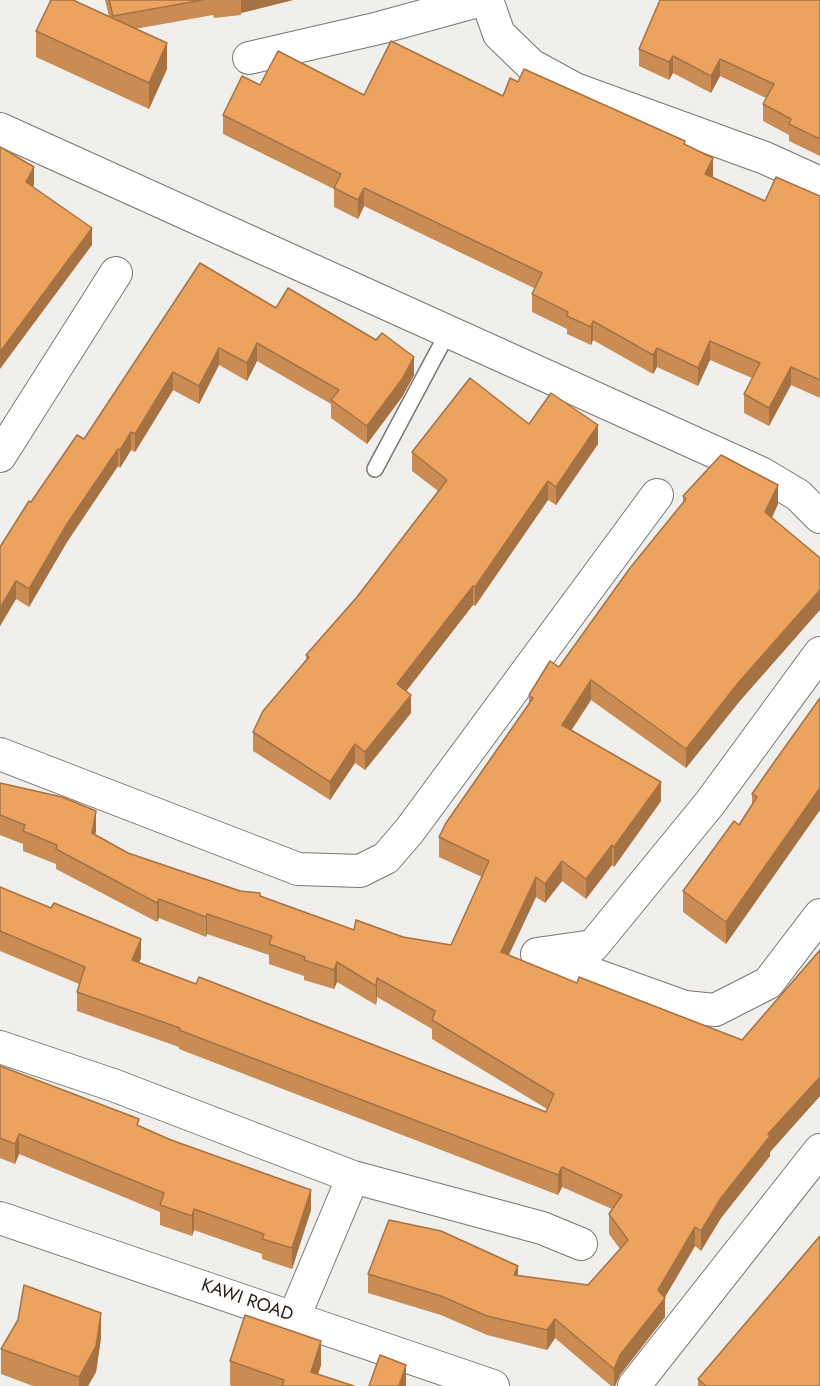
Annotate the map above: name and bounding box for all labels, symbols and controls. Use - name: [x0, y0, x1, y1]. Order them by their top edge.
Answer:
- street label: KAWI ROAD: [198, 1275, 296, 1327]

